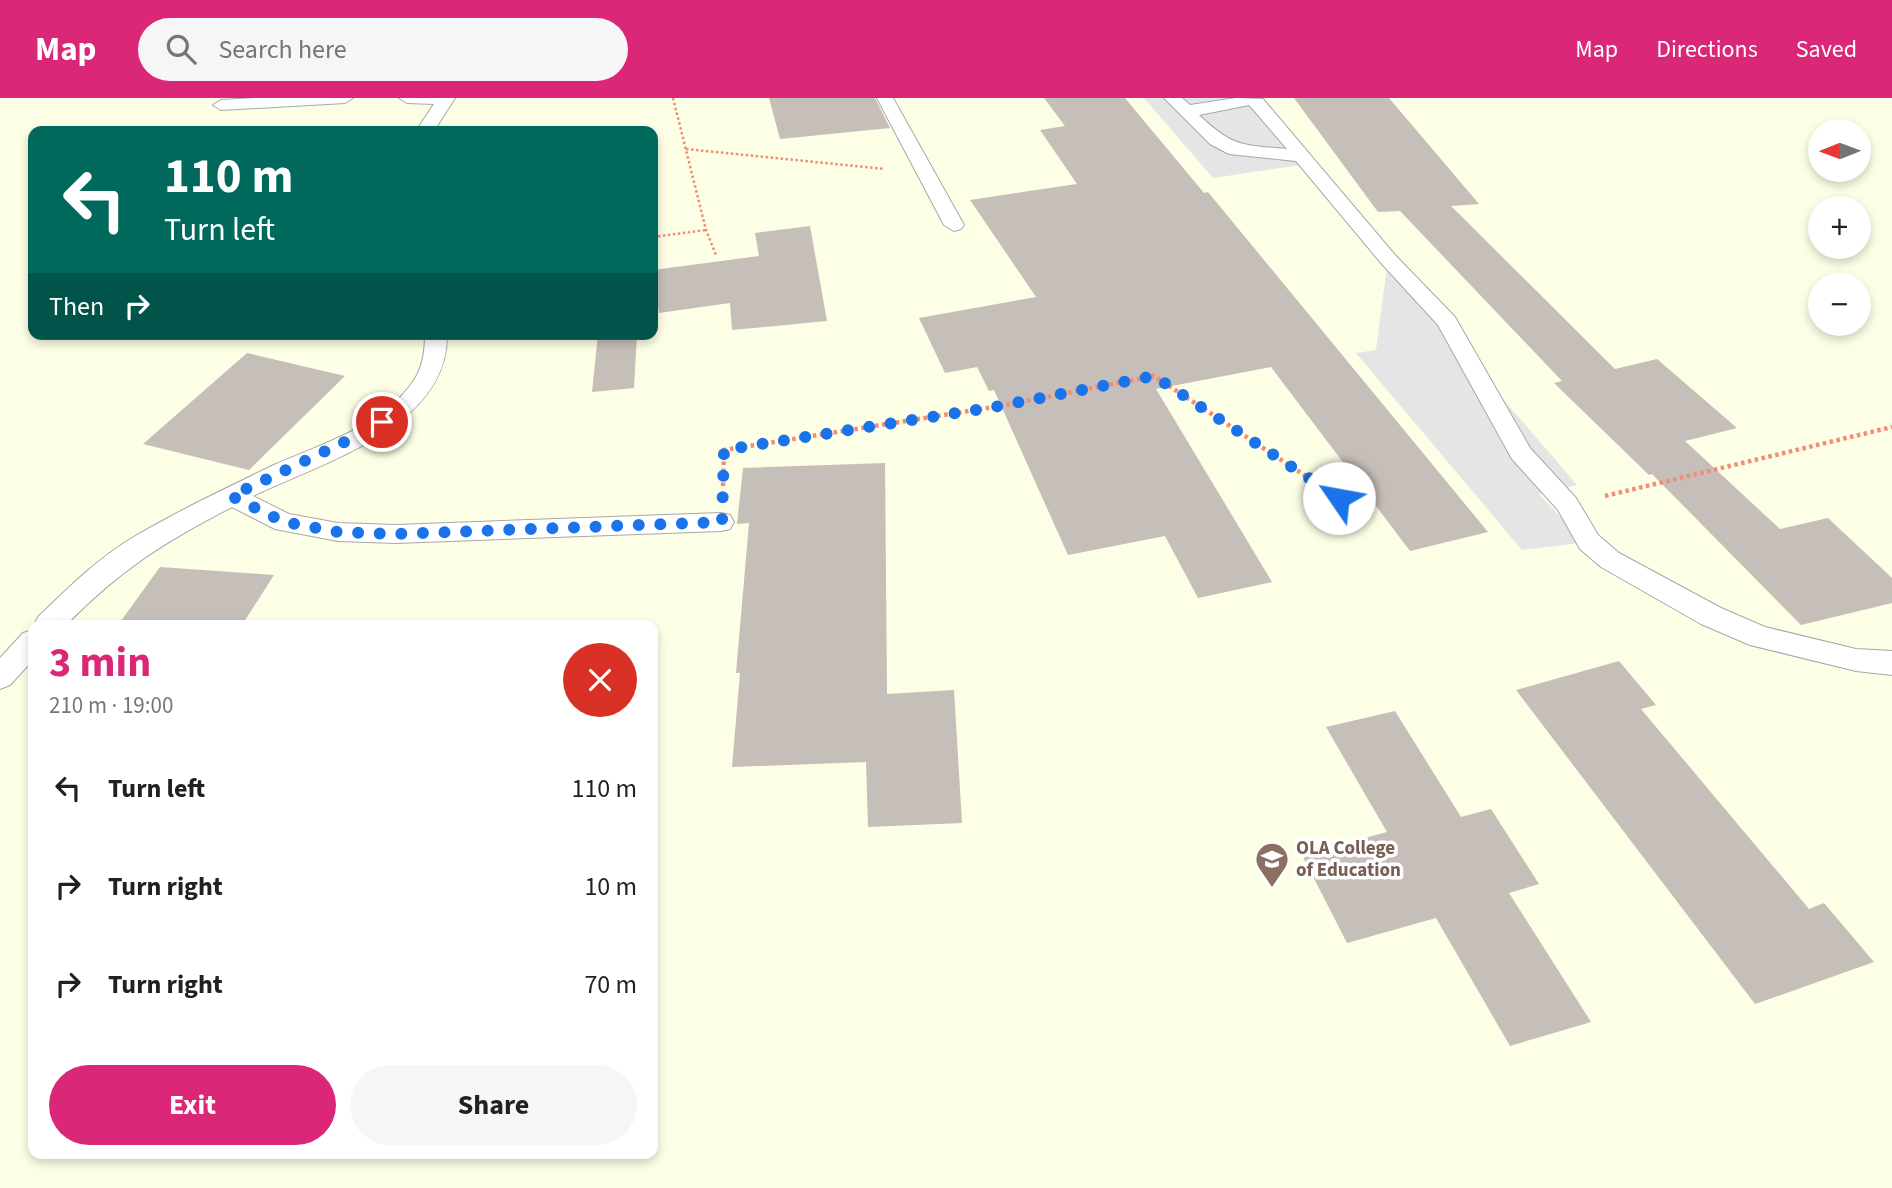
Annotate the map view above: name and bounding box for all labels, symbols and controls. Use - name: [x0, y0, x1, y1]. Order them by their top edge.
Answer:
- search box: [138, 18, 628, 81]
- text: Map: [35, 26, 96, 73]
- icon: search: [162, 30, 200, 68]
- text: Search here: [218, 31, 347, 68]
- text: Map: [1575, 32, 1618, 67]
- text: Directions: [1656, 32, 1758, 67]
- text: Saved: [1796, 32, 1857, 67]
- north arrow: [1808, 119, 1871, 182]
- map controls: [1808, 119, 1871, 336]
- text: 110 m: [164, 142, 293, 212]
- icon: left: [49, 154, 140, 245]
- button: +: [1808, 196, 1871, 259]
- text: Turn left: [164, 207, 275, 253]
- button: −: [1808, 273, 1871, 336]
- icon: right: [118, 287, 156, 325]
- text: Then: [49, 288, 104, 325]
- pin: [352, 392, 412, 452]
- icon: arrive: [363, 403, 401, 441]
- position arrow: [1302, 461, 1376, 535]
- text: 3 min: [49, 633, 151, 693]
- button: close: [563, 643, 637, 717]
- text: 210 m · 19:00: [49, 689, 173, 722]
- icon: left: [49, 769, 87, 807]
- text: Turn left: [108, 770, 205, 807]
- text: 110 m: [571, 770, 637, 807]
- place label: OLA College of Education: [1296, 835, 1401, 884]
- school or university icon: OLA College of Education: [1253, 840, 1291, 889]
- icon: right: [49, 867, 87, 905]
- text: Turn right: [108, 868, 223, 905]
- text: 10 m: [584, 868, 637, 905]
- icon: right: [49, 965, 87, 1003]
- text: Turn right: [108, 966, 223, 1003]
- text: 70 m: [584, 966, 637, 1003]
- button: Exit: [49, 1065, 336, 1145]
- button: Share: [350, 1065, 637, 1145]

